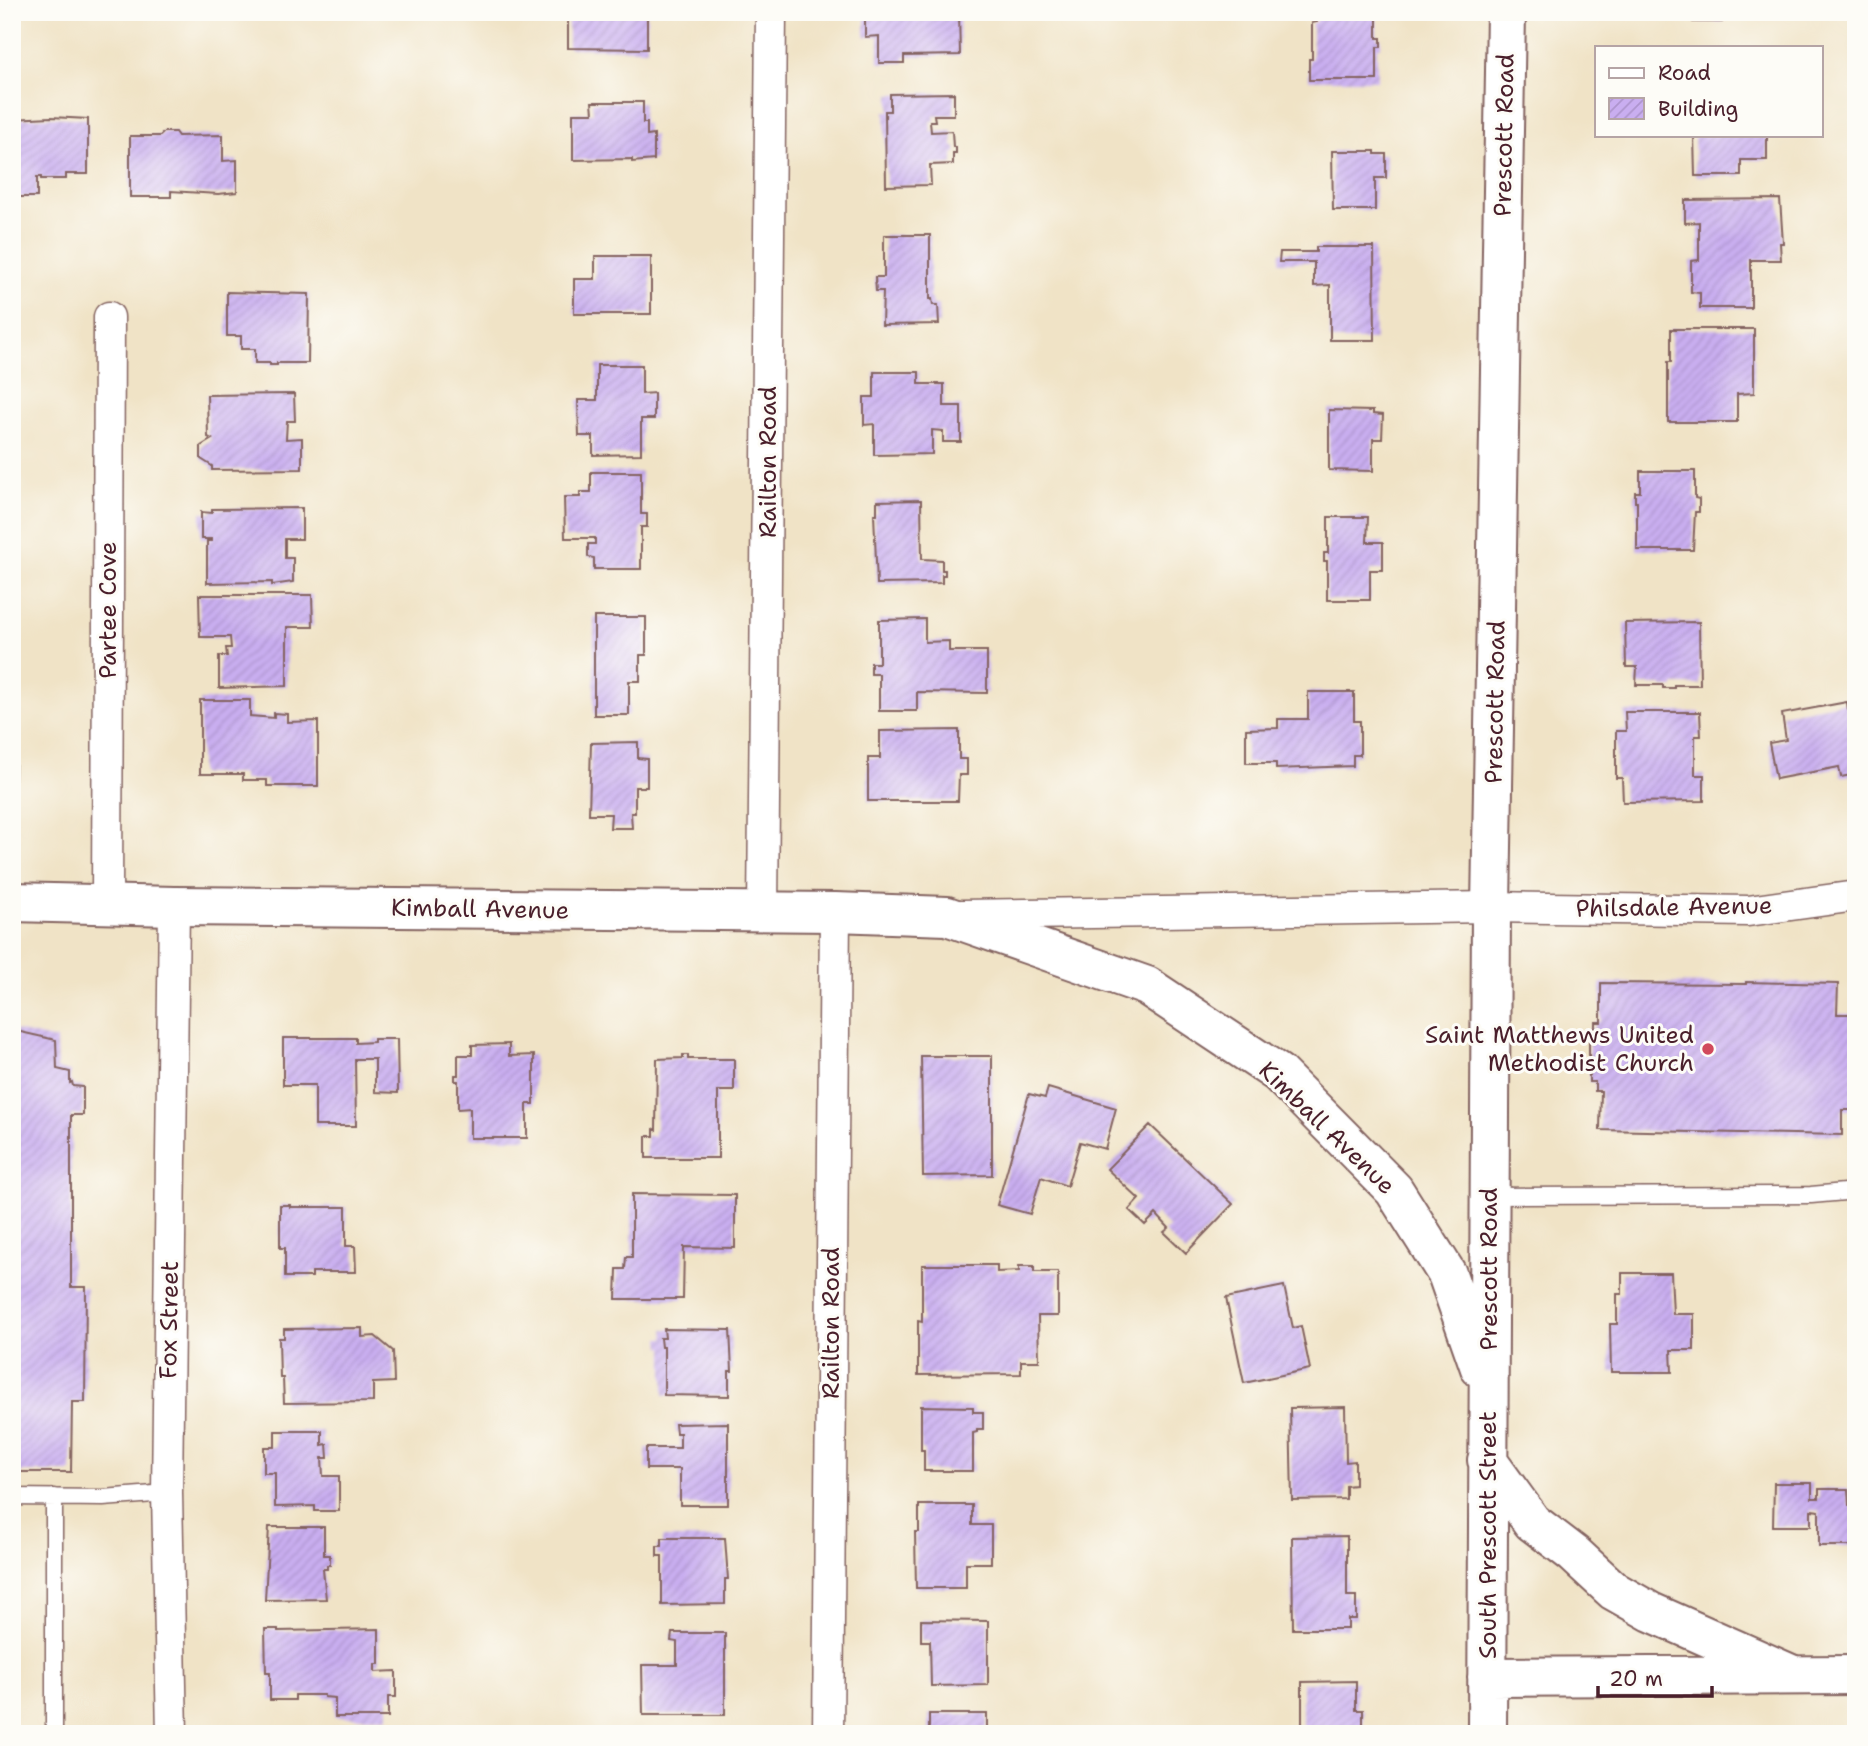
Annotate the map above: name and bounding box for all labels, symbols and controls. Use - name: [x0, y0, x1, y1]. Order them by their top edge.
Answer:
- legend: [1595, 46, 1822, 136]
- street label: Prescott Road: [1487, 53, 1521, 217]
- text: Road: [1658, 59, 1711, 87]
- text: Building: [1658, 95, 1738, 123]
- street label: Railton Road: [752, 386, 784, 538]
- street label: Partee Cove: [92, 541, 124, 679]
- street label: Prescott Road: [1478, 620, 1512, 784]
- street label: Philsdale Avenue: [1575, 889, 1773, 925]
- street label: Kimball Avenue: [391, 891, 569, 927]
- place label: Saint Matthews United Methodist Church: [1425, 1019, 1694, 1079]
- marker: Saint Matthews United Methodist Church: [1700, 1041, 1716, 1057]
- street label: Kimball Avenue: [1252, 1055, 1402, 1201]
- street label: Prescott Road: [1473, 1187, 1505, 1351]
- street label: Railton Road: [815, 1247, 847, 1399]
- street label: Fox Street: [152, 1261, 186, 1379]
- street label: South Prescott Street: [1472, 1411, 1504, 1659]
- scale bar: [1598, 1655, 1712, 1699]
- text: 20 m: [1609, 1665, 1663, 1693]

